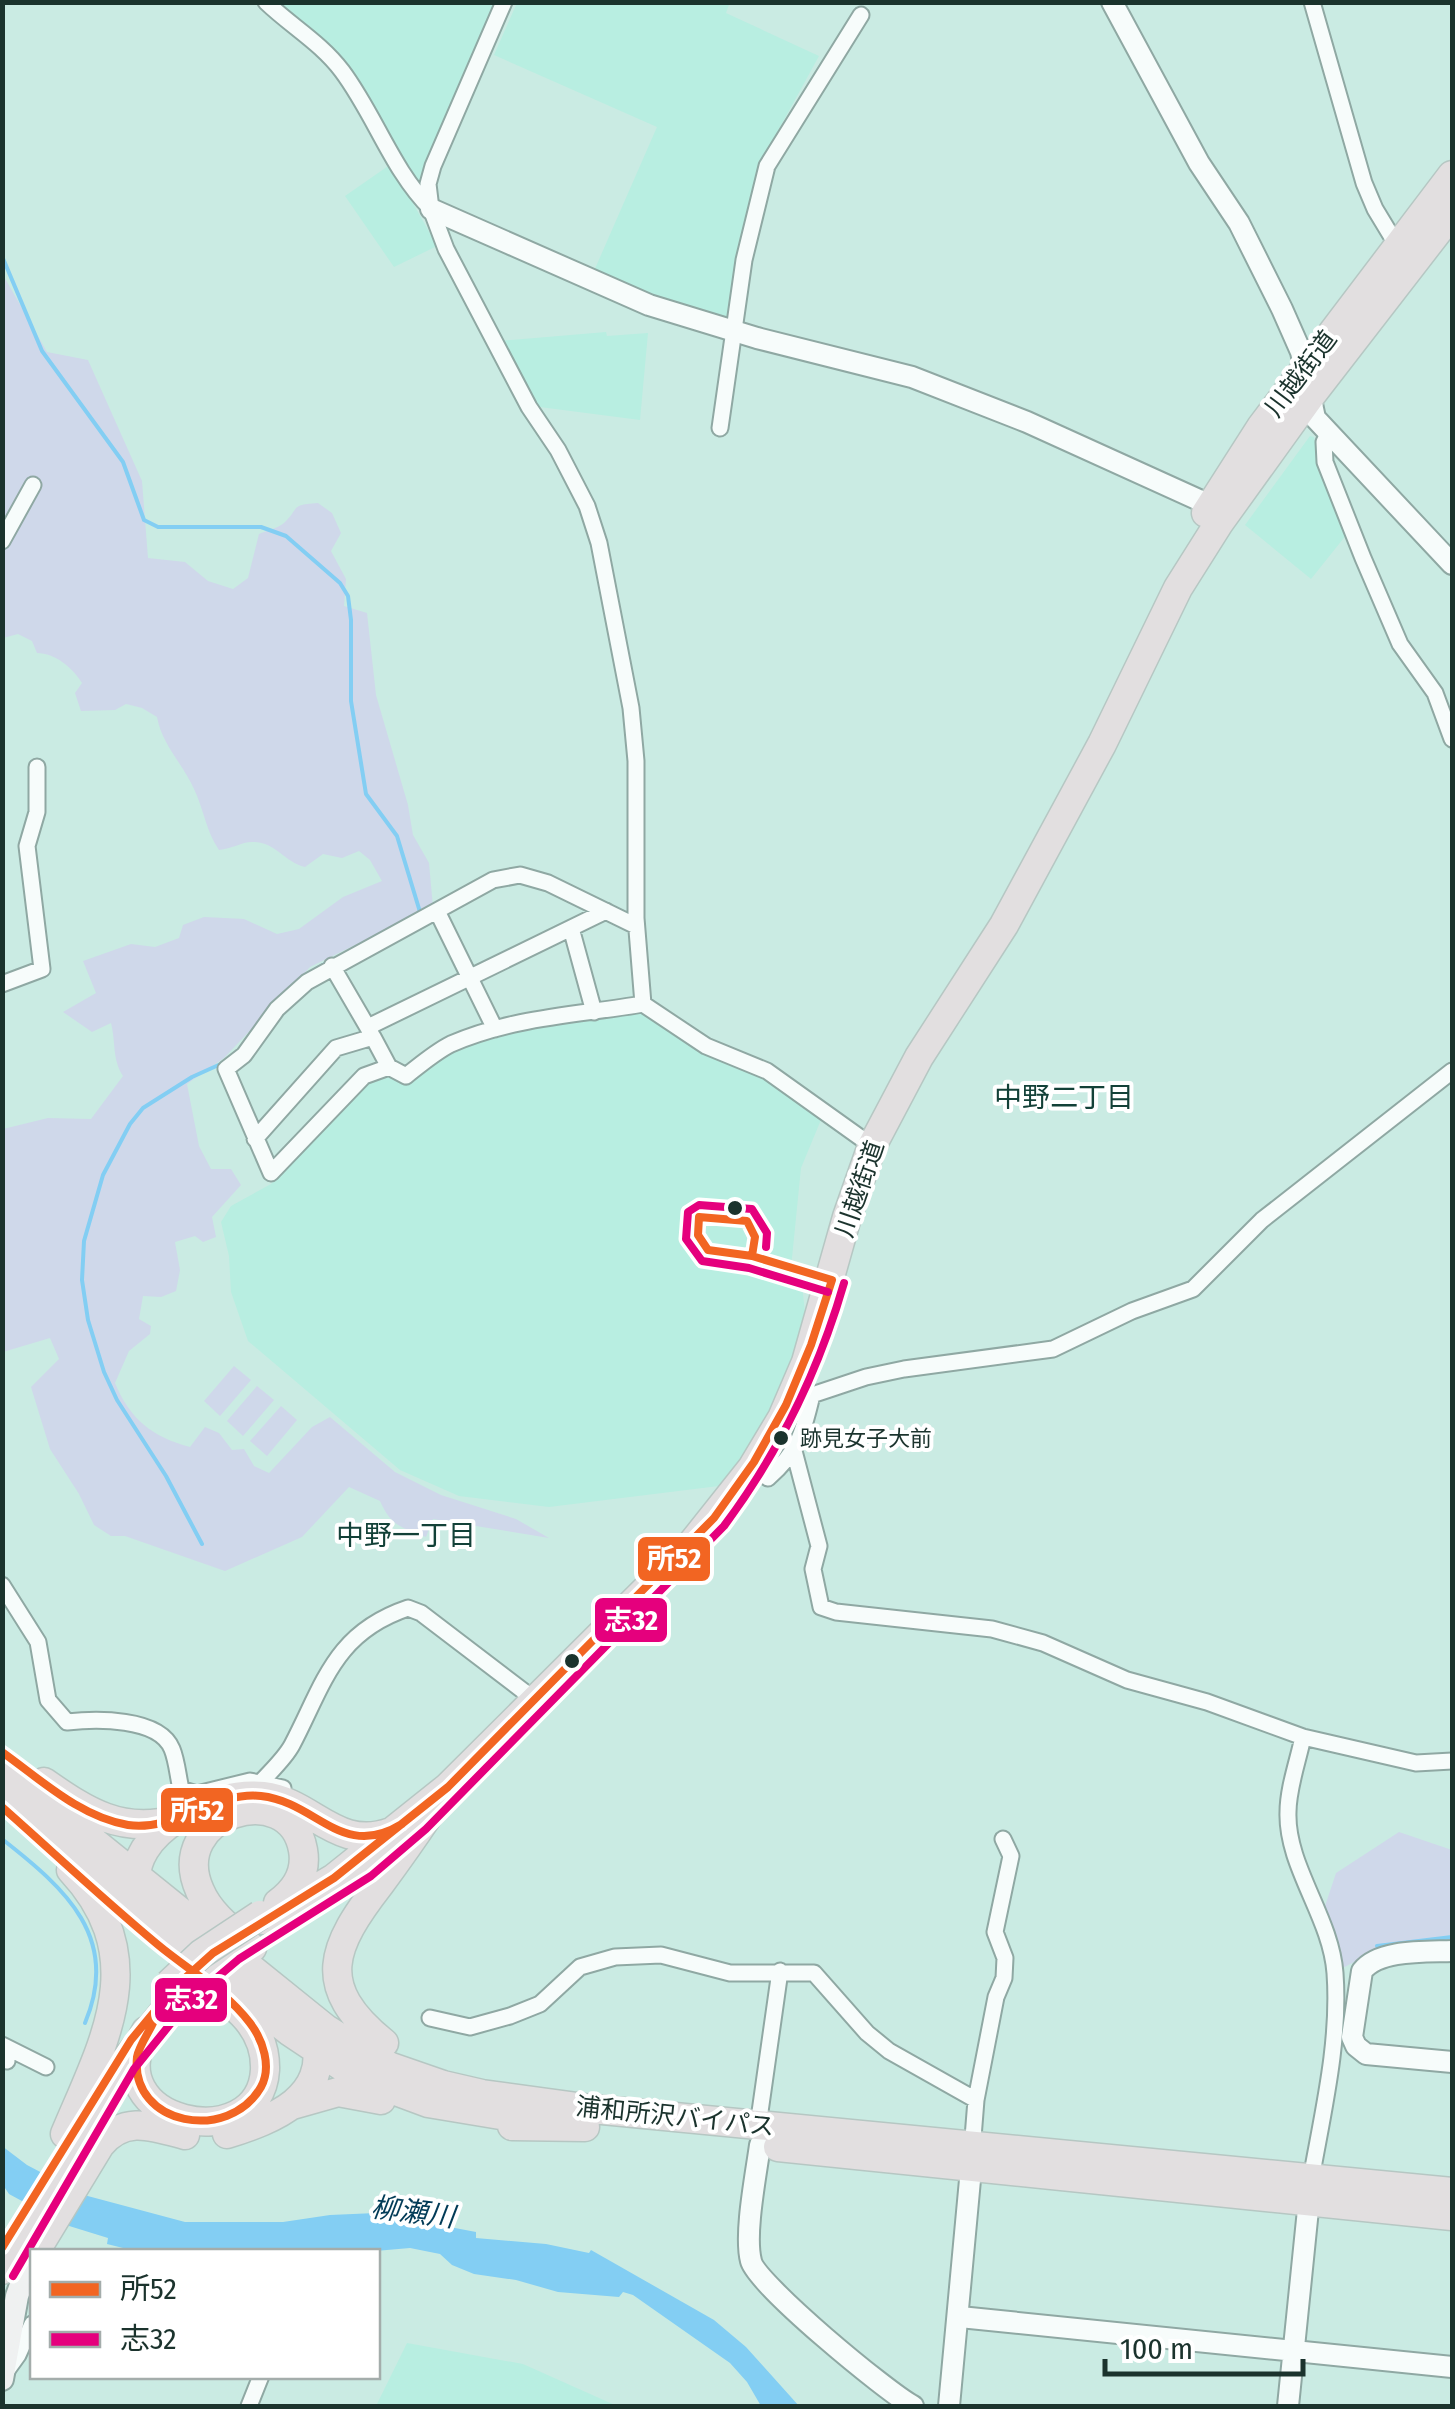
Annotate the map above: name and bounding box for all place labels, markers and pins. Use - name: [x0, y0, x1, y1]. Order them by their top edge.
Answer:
- unlabelled marker: [725, 1198, 745, 1218]
- place label: 跡見女子大前: [800, 1425, 932, 1452]
- marker: 跡見女子大前: [771, 1428, 791, 1448]
- unlabelled marker: [562, 1651, 582, 1671]

